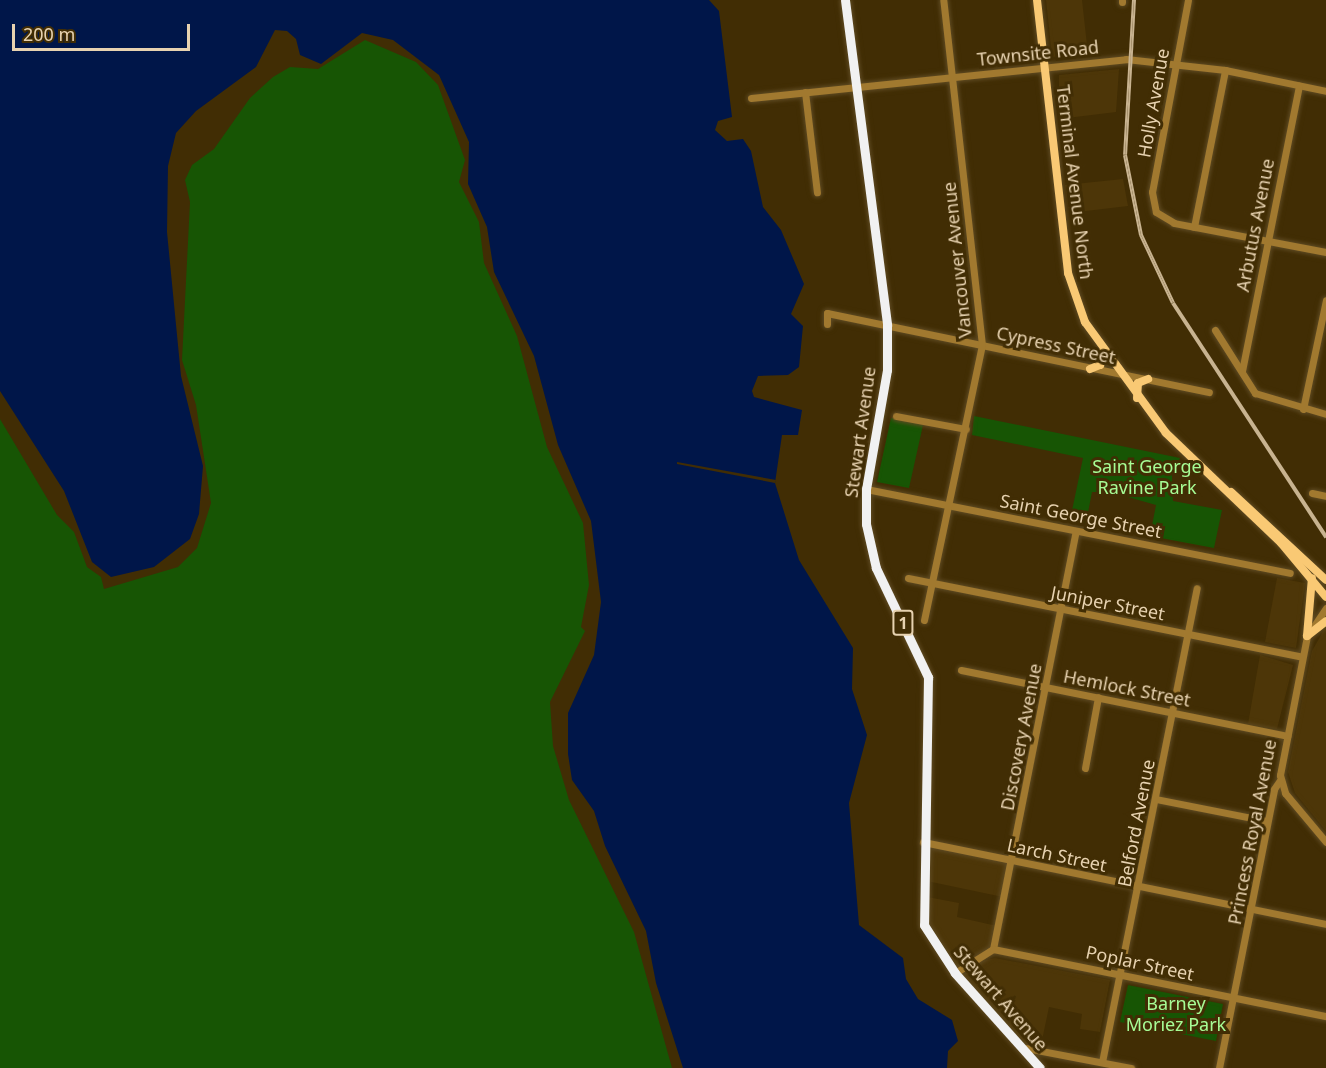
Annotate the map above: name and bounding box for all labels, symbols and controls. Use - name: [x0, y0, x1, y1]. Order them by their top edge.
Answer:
- scale bar: [15, 12, 194, 50]
- text: 200 m: [23, 22, 75, 46]
- street label: Townsite Road: [976, 36, 1100, 70]
- street label: Holly Avenue: [1133, 47, 1173, 159]
- street label: Terminal Avenue North: [1052, 83, 1098, 281]
- street label: Arbutus Avenue: [1231, 157, 1279, 293]
- street label: Vancouver Avenue: [938, 181, 976, 339]
- street label: Cypress Street: [995, 322, 1117, 368]
- street label: Stewart Avenue: [840, 365, 880, 499]
- park label: Saint George Ravine Park: [1092, 456, 1202, 498]
- street label: Saint George Street: [998, 490, 1164, 542]
- street label: Juniper Street: [1049, 581, 1167, 625]
- road number: 1: [891, 610, 915, 636]
- street label: Discovery Avenue: [996, 662, 1046, 812]
- street label: Hemlock Street: [1062, 665, 1192, 711]
- street label: Princess Royal Avenue: [1223, 738, 1281, 926]
- street label: Belford Avenue: [1113, 757, 1159, 889]
- street label: Larch Street: [1005, 834, 1109, 876]
- street label: Stewart Avenue: [949, 941, 1053, 1055]
- street label: Poplar Street: [1084, 941, 1196, 985]
- park label: Barney Moriez Park: [1126, 993, 1226, 1036]

